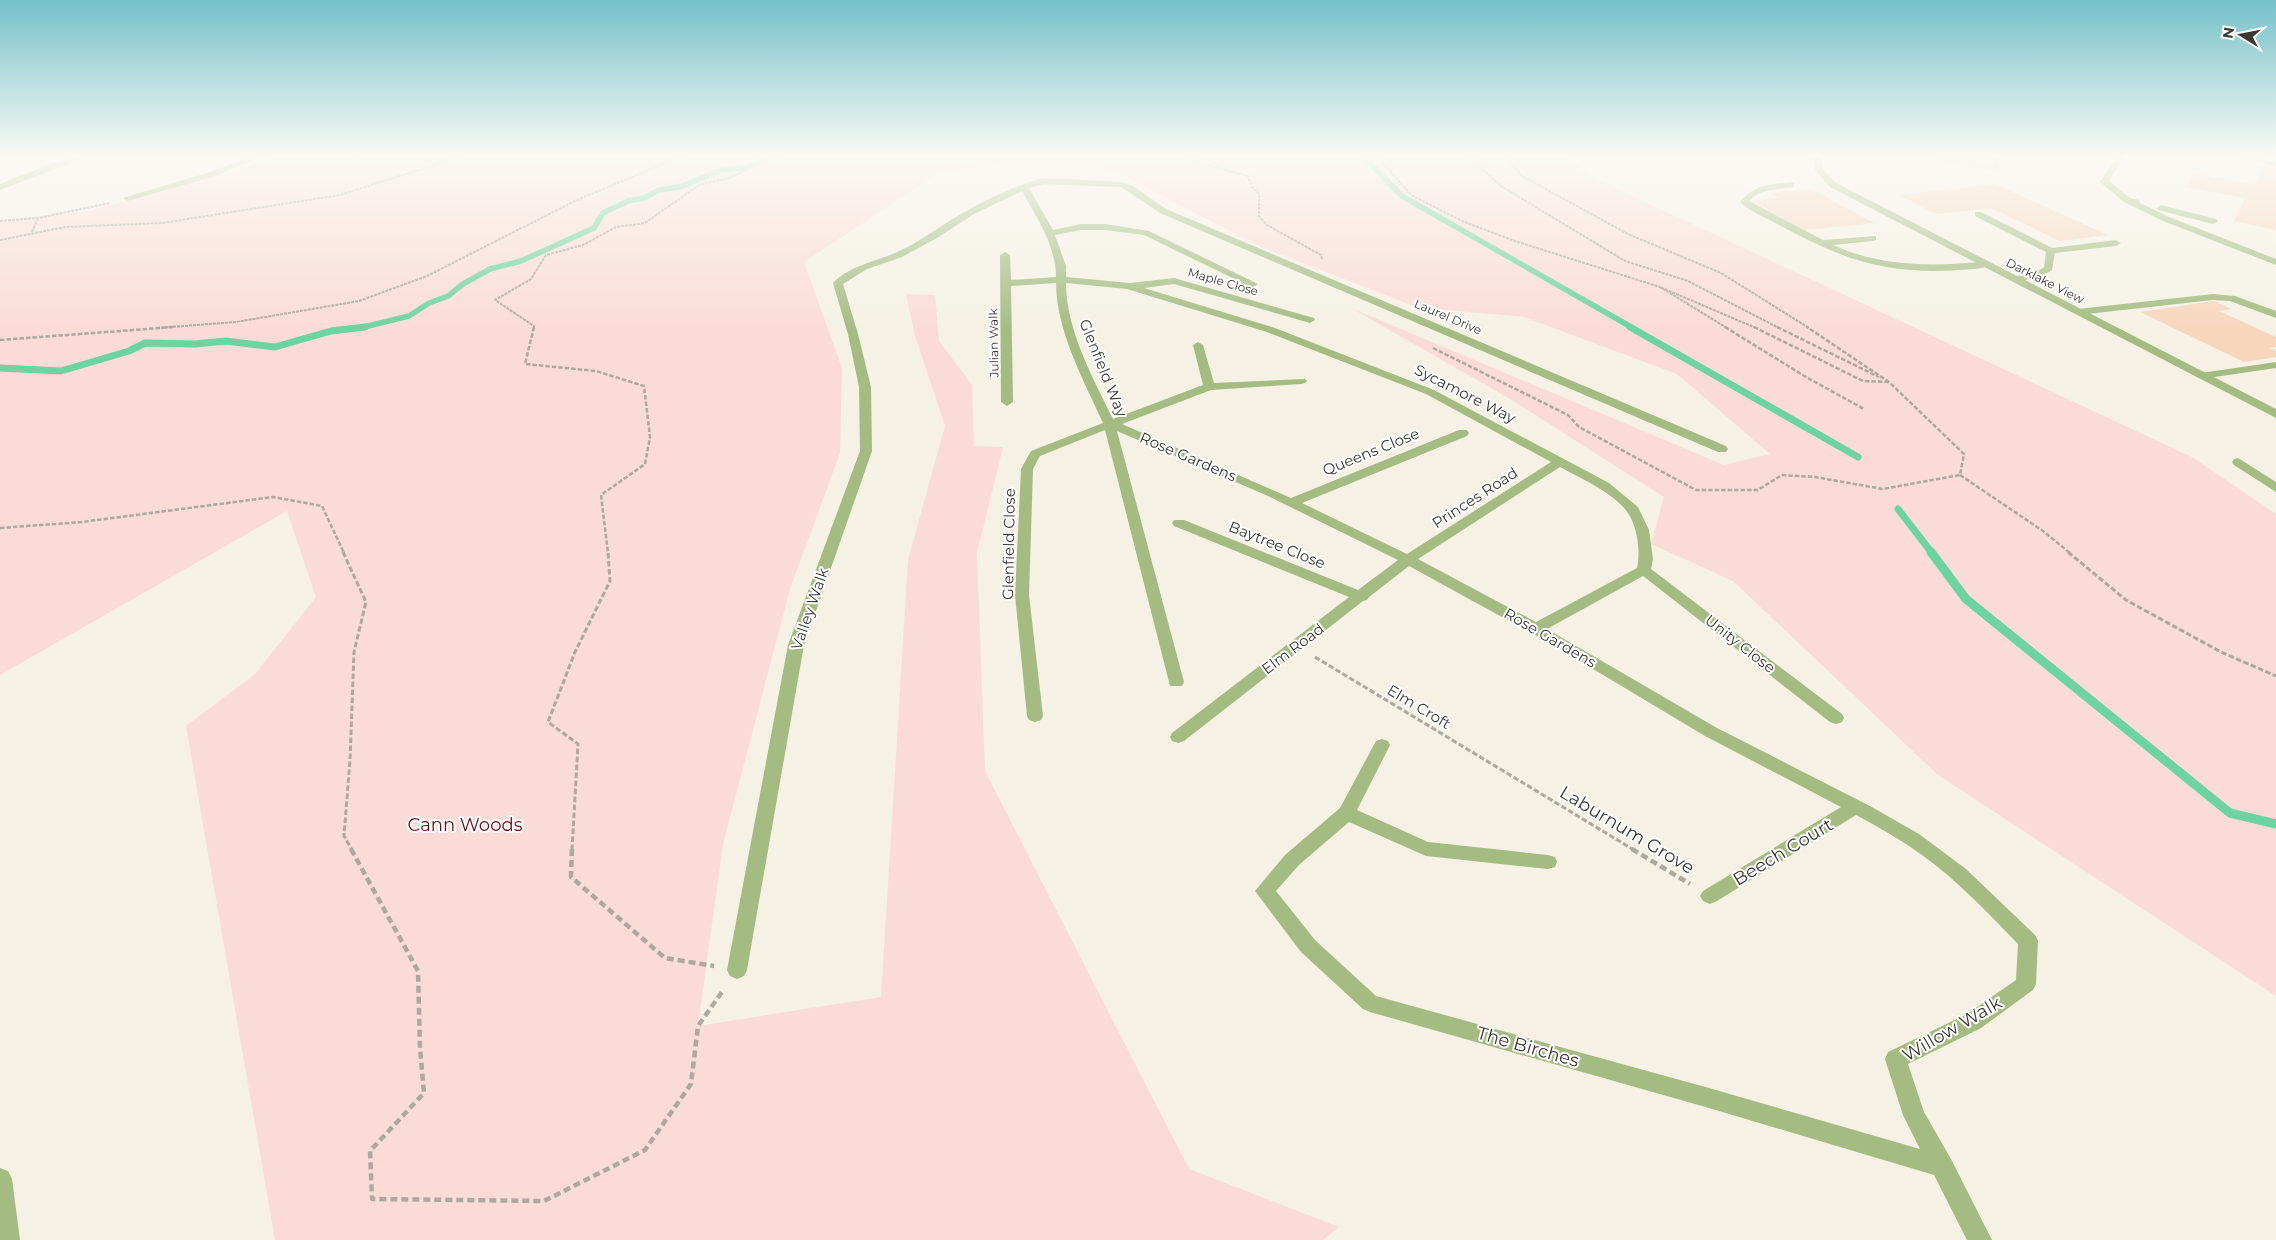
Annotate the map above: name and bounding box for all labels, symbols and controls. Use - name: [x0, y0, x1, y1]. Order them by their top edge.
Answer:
- north arrow: [2216, 10, 2266, 60]
- text: N: [2218, 26, 2238, 40]
- street label: Darklake View: [2004, 254, 2087, 307]
- street label: Maple Close: [1186, 264, 1260, 299]
- street label: Laurel Drive: [1412, 296, 1484, 337]
- street label: Julian Walk: [985, 308, 1002, 379]
- street label: Glenfield Way: [1075, 316, 1132, 420]
- street label: Sycamore Way: [1411, 360, 1520, 428]
- street label: Queens Close: [1320, 424, 1422, 480]
- street label: Rose Gardens: [1137, 428, 1240, 486]
- street label: Princes Road: [1428, 463, 1521, 532]
- street label: Glenfield Close: [998, 488, 1019, 600]
- street label: Baytree Close: [1226, 517, 1328, 573]
- street label: Valley Walk: [787, 565, 832, 652]
- street label: Rose Gardens: [1501, 603, 1600, 672]
- street label: Unity Close: [1701, 610, 1779, 677]
- street label: Elm Road: [1258, 619, 1328, 678]
- street label: Elm Croft: [1384, 680, 1455, 733]
- street label: Laburnum Grove: [1556, 781, 1698, 879]
- park label: Cann Woods: [408, 814, 523, 836]
- street label: Beech Court: [1729, 814, 1837, 890]
- street label: Willow Walk: [1898, 992, 2006, 1066]
- street label: The Birches: [1474, 1022, 1582, 1072]

